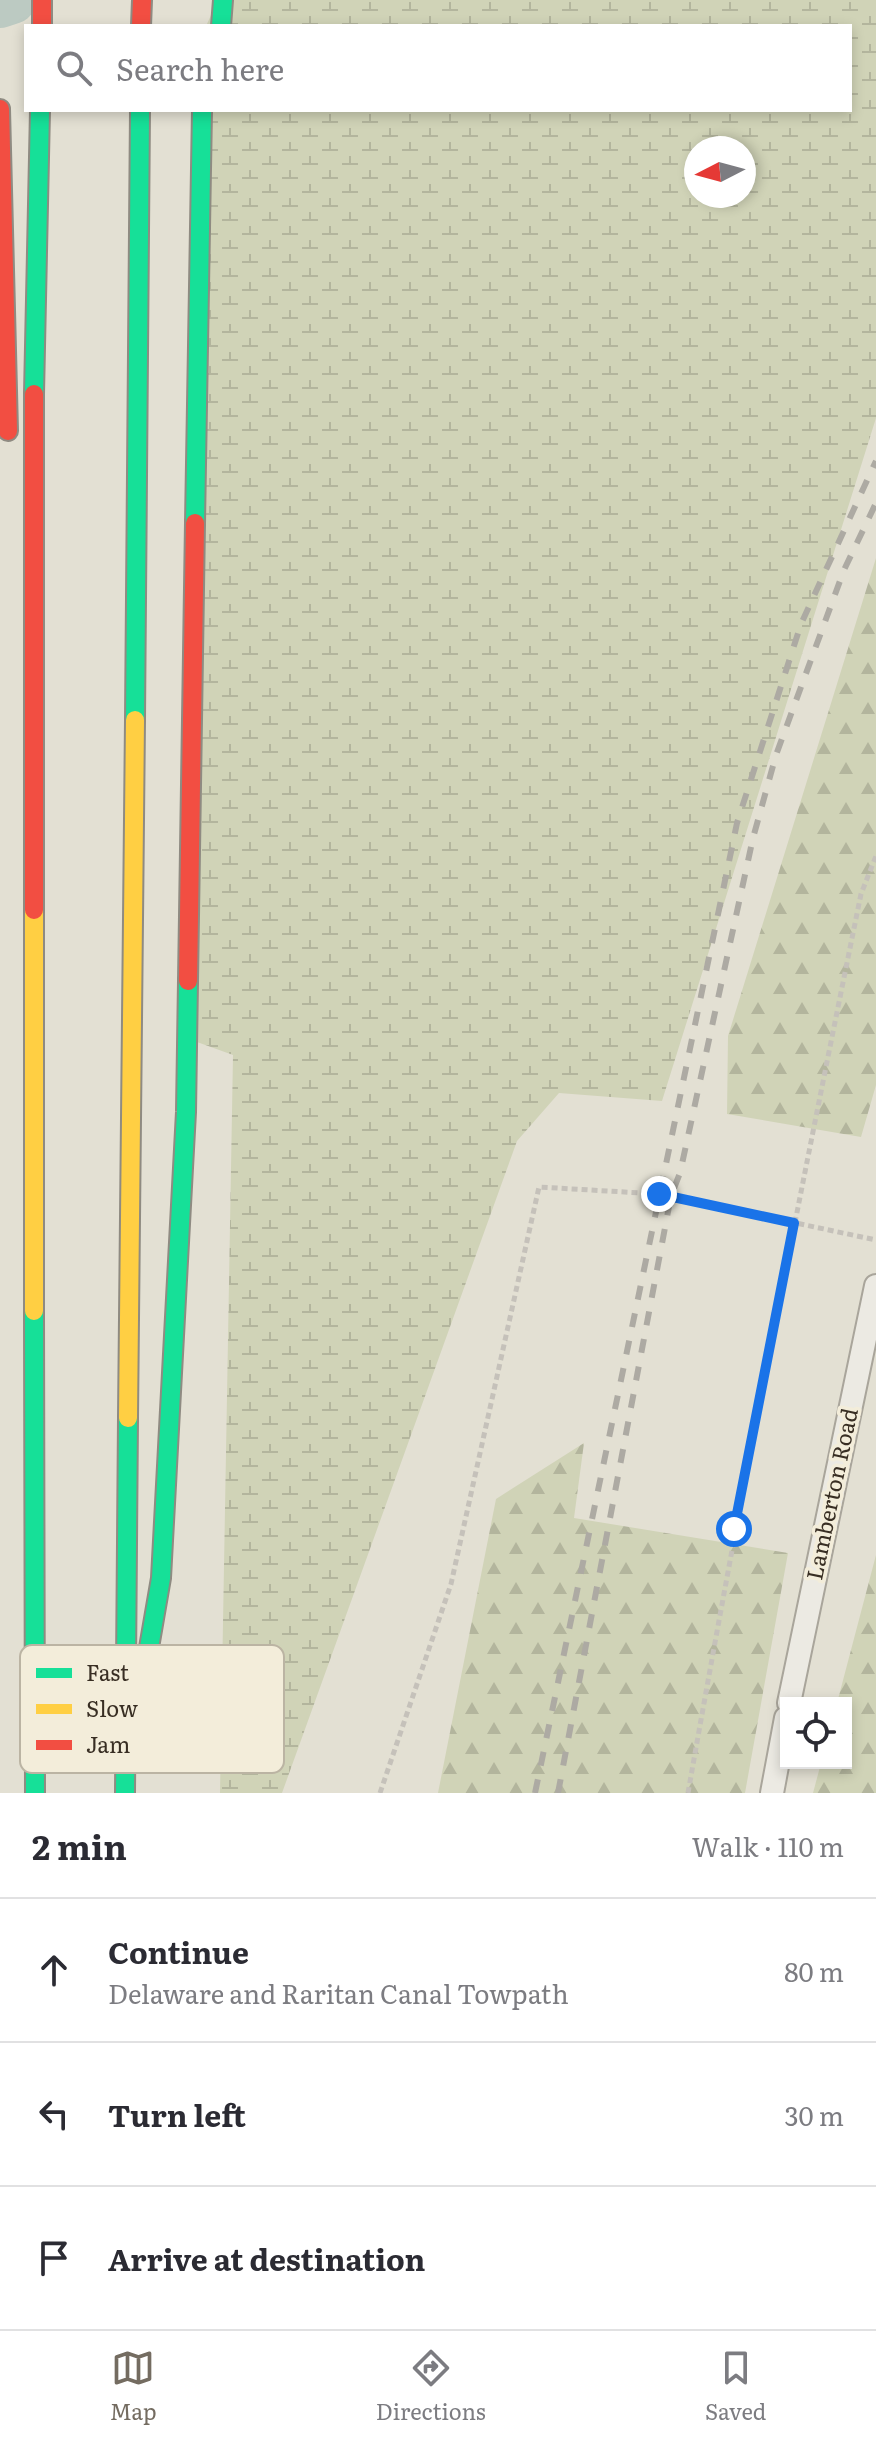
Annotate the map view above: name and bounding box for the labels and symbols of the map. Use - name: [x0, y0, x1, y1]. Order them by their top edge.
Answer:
- north arrow: [684, 136, 756, 208]
- route end: [641, 1176, 677, 1212]
- street label: Lamberton Road: [796, 1405, 865, 1583]
- route start: [716, 1511, 752, 1547]
- legend: [20, 1645, 284, 1773]
- text: Fast: [86, 1655, 129, 1688]
- text: Slow: [86, 1691, 138, 1724]
- text: Jam: [86, 1727, 130, 1760]

